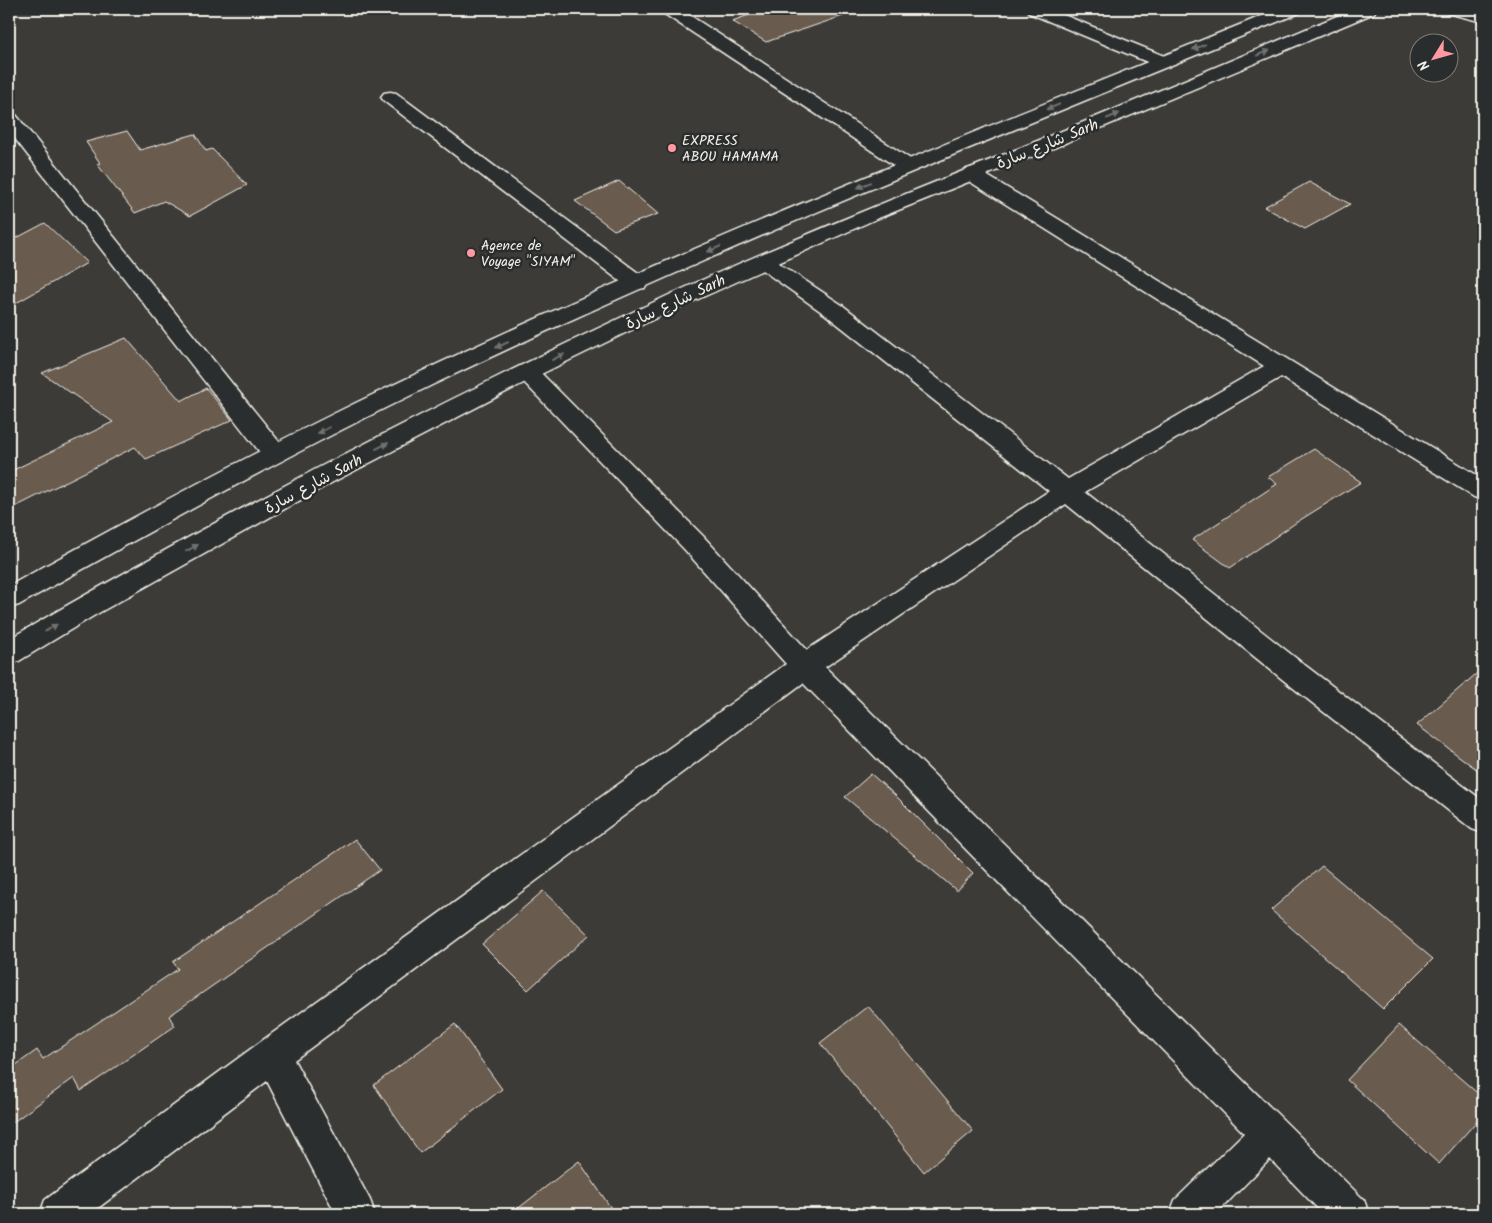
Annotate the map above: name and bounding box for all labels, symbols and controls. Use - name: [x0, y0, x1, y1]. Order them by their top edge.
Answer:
- north arrow: [1410, 32, 1460, 82]
- one-way arrow: [1191, 43, 1206, 51]
- one-way arrow: [1256, 48, 1270, 56]
- text: N: [1413, 55, 1436, 75]
- one-way arrow: [1045, 104, 1060, 111]
- one-way arrow: [1106, 112, 1121, 120]
- street label: شارع سارة Sarh: [993, 113, 1102, 176]
- place label: EXPRESS ABOU HAMAMA: [682, 130, 779, 168]
- marker: EXPRESS ABOU HAMAMA: [666, 142, 678, 154]
- one-way arrow: [856, 182, 871, 189]
- place label: Agence de Voyage "SIYAM": [481, 235, 576, 273]
- one-way arrow: [707, 246, 721, 254]
- marker: Agence de Voyage "SIYAM": [465, 247, 477, 259]
- street label: شارع سارة Sarh: [621, 268, 730, 337]
- one-way arrow: [495, 341, 509, 349]
- one-way arrow: [551, 353, 565, 361]
- one-way arrow: [317, 426, 331, 434]
- one-way arrow: [374, 442, 389, 450]
- street label: شارع سارة Sarh: [260, 448, 367, 521]
- one-way arrow: [186, 544, 199, 553]
- one-way arrow: [44, 623, 57, 632]

